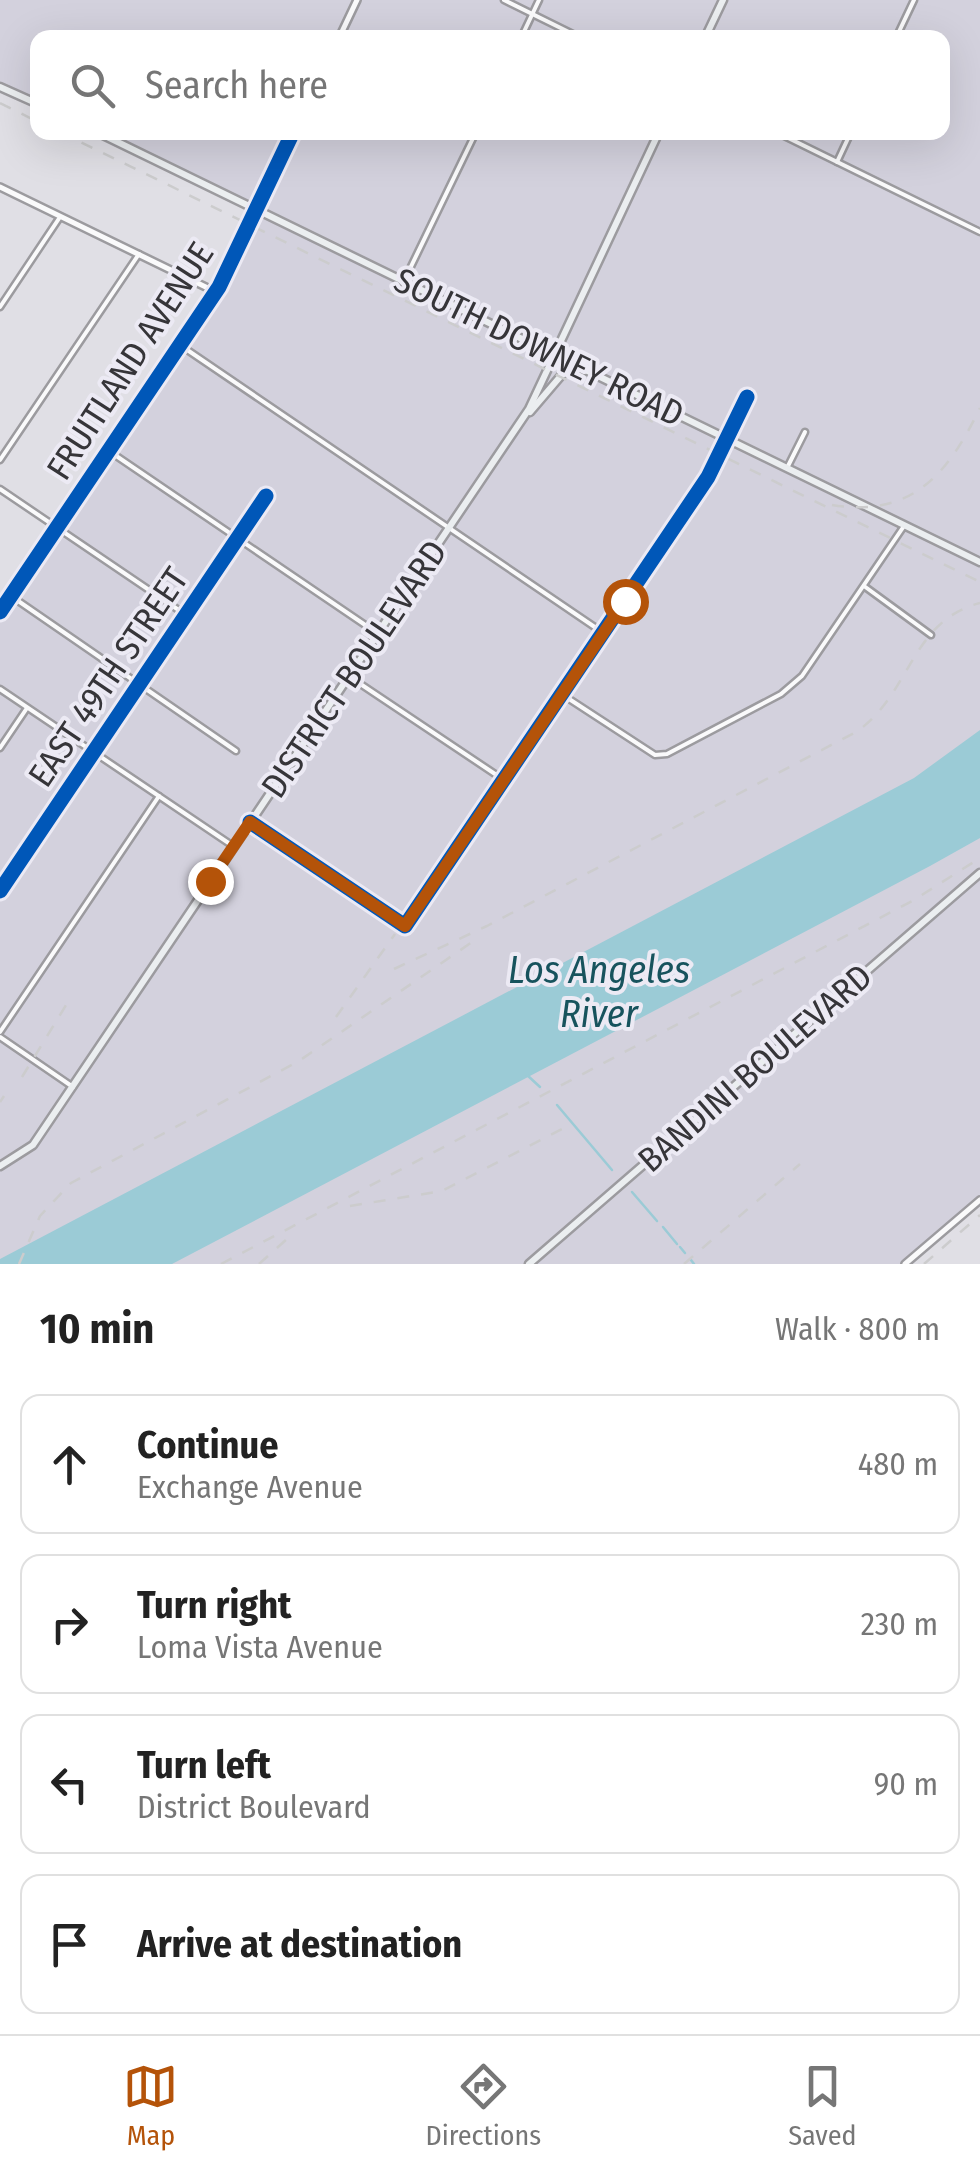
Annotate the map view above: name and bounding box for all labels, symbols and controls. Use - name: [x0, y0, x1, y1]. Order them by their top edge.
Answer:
- search box: [30, 30, 950, 140]
- icon: search: [65, 58, 120, 113]
- text: Search here: [145, 62, 328, 108]
- street label: FRUITLAND AVENUE: [38, 235, 222, 487]
- street label: SOUTH DOWNEY ROAD: [388, 259, 690, 435]
- street label: DISTRICT BOULEVARD: [252, 532, 456, 806]
- street label: EAST 49TH STREET: [19, 559, 197, 794]
- route start: [603, 579, 649, 625]
- route end: [188, 859, 234, 905]
- water label: Los Angeles River: [508, 947, 690, 1037]
- street label: BANDINI BOULEVARD: [630, 955, 880, 1181]
- text: 10 min: [40, 1304, 154, 1354]
- text: Walk · 800 m: [775, 1310, 940, 1348]
- text: Continue: [137, 1422, 278, 1468]
- icon: ahead: [42, 1437, 97, 1492]
- text: 480 m: [858, 1445, 938, 1483]
- text: Exchange Avenue: [137, 1468, 363, 1506]
- text: Turn right: [137, 1582, 291, 1628]
- icon: right: [42, 1597, 97, 1652]
- text: 230 m: [861, 1605, 938, 1643]
- text: Loma Vista Avenue: [137, 1628, 383, 1666]
- text: Turn left: [137, 1742, 271, 1788]
- icon: left: [42, 1757, 97, 1812]
- text: 90 m: [874, 1765, 938, 1803]
- text: District Boulevard: [137, 1788, 371, 1826]
- icon: arrive: [42, 1917, 97, 1972]
- text: Arrive at destination: [137, 1921, 462, 1967]
- tab: Map: [123, 2059, 178, 2152]
- tab: Directions: [425, 2059, 541, 2152]
- tab: Saved: [788, 2059, 857, 2152]

